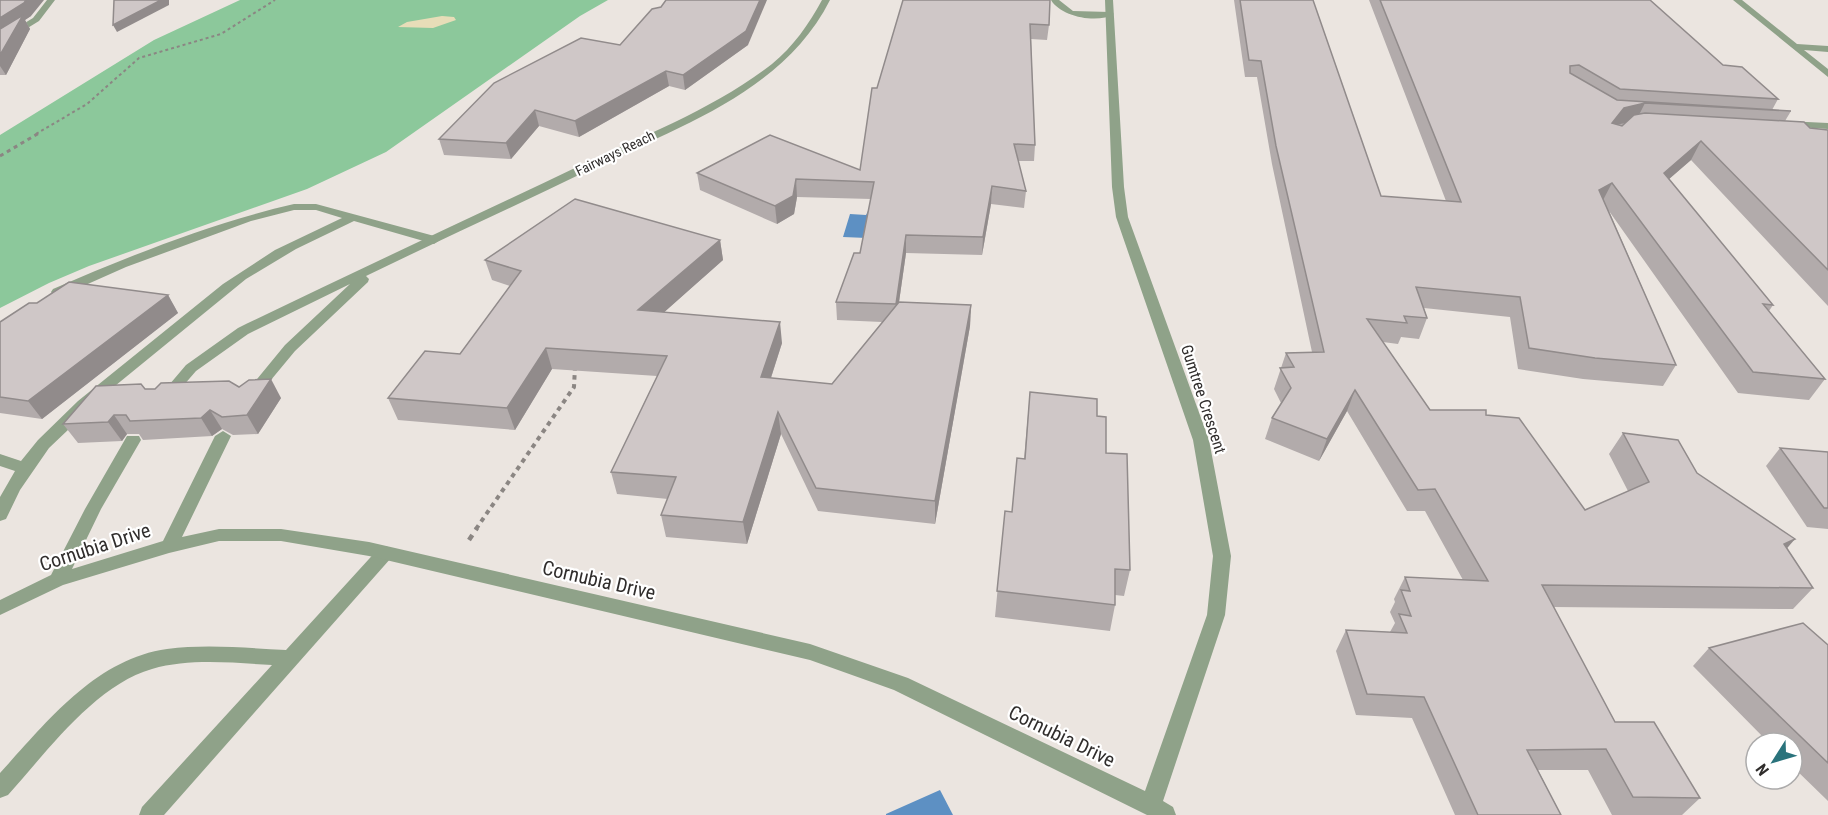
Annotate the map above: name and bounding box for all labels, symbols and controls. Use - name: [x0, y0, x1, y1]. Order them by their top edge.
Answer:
- street label: Fairways Reach: [573, 127, 657, 179]
- street label: Gumtree Crescent: [1177, 342, 1230, 456]
- street label: Cornubia Drive: [36, 518, 154, 576]
- street label: Cornubia Drive: [540, 555, 658, 605]
- street label: Cornubia Drive: [1005, 700, 1119, 772]
- north arrow: [1744, 731, 1804, 791]
- text: N: [1752, 760, 1773, 779]

